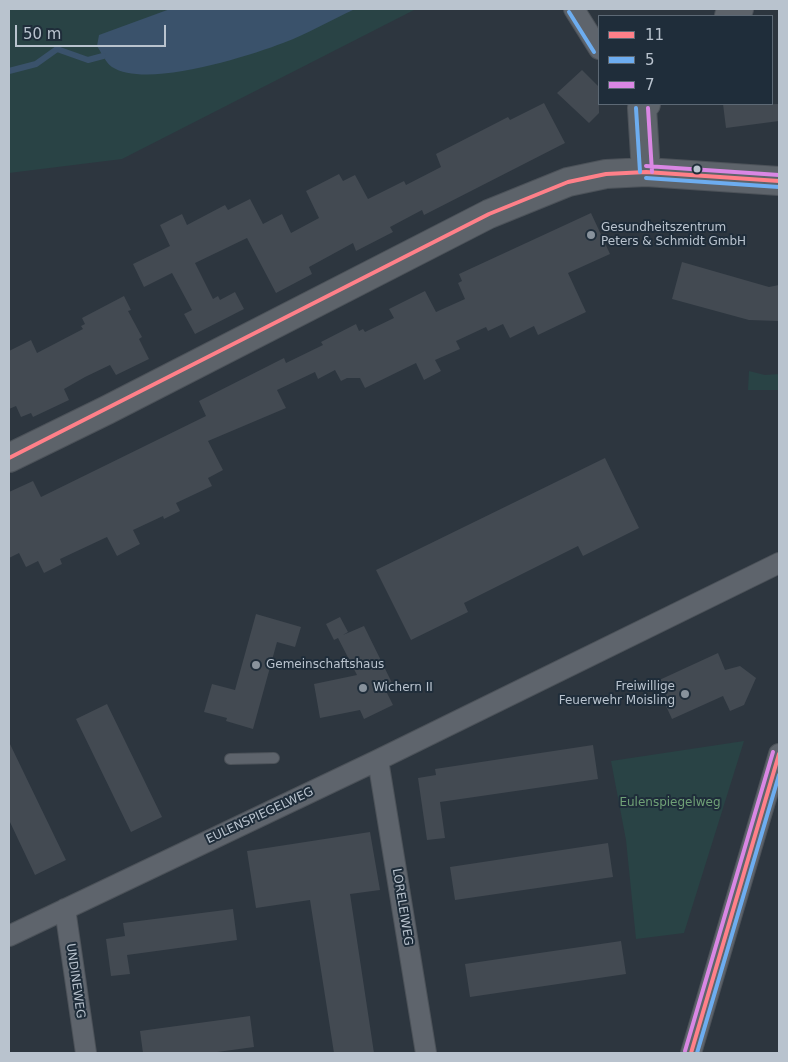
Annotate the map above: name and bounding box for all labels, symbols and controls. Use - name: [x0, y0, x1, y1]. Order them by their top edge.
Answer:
- scale bar: [18, 15, 169, 47]
- legend: [598, 15, 773, 105]
- text: 50 m: [23, 25, 61, 43]
- text: 11: [645, 26, 664, 44]
- text: 5: [645, 51, 655, 69]
- text: 7: [645, 76, 655, 94]
- unlabelled marker: [692, 164, 702, 174]
- place label: Gesundheitszentrum Peters & Schmidt GmbH: [601, 221, 746, 249]
- marker: Gesundheitszentrum Peters & Schmidt GmbH: [585, 229, 597, 241]
- place label: Gemeinschaftshaus: [266, 658, 384, 672]
- marker: Gemeinschaftshaus: [250, 659, 262, 671]
- place label: Freiwillige Feuerwehr Moisling: [559, 680, 675, 708]
- place label: Wichern II: [373, 681, 433, 695]
- marker: Wichern II: [357, 682, 369, 694]
- marker: Freiwillige Feuerwehr Moisling: [679, 688, 691, 700]
- street label: EULENSPIEGELWEG: [204, 785, 316, 847]
- park label: Eulenspiegelweg: [619, 796, 721, 810]
- street label: LORELEIWEG: [389, 867, 415, 947]
- street label: UNDINEWEG: [63, 942, 87, 1020]

